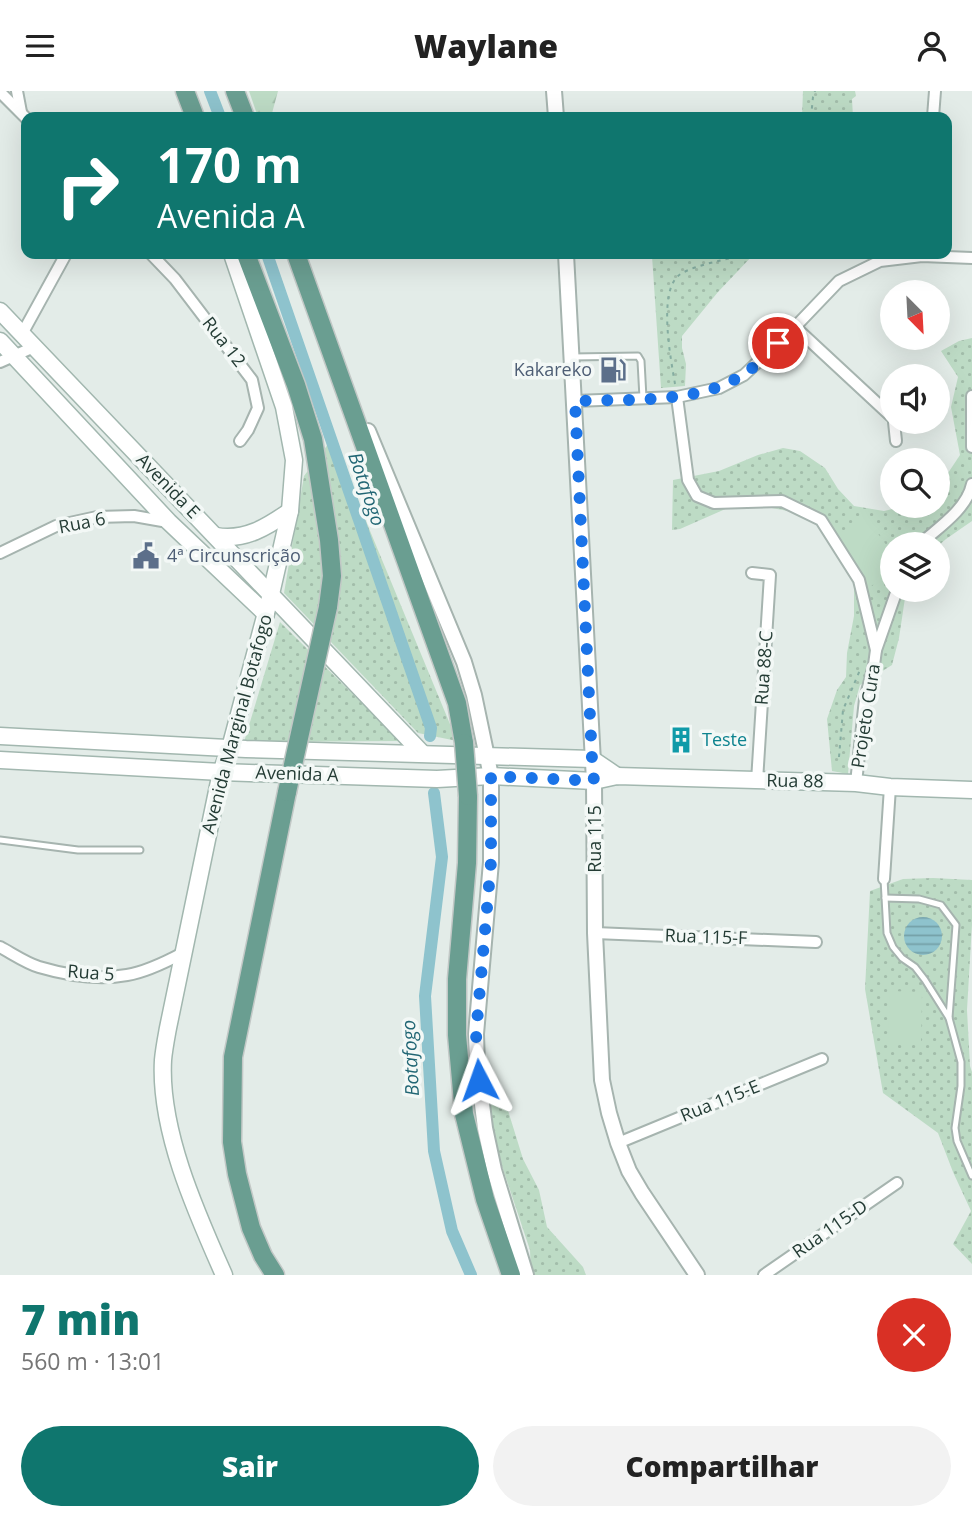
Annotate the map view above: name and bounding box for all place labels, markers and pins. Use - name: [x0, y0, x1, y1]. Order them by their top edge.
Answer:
- pin: [748, 313, 808, 373]
- fuel station icon: Kakareko: [598, 355, 628, 385]
- place label: Kakareko: [514, 357, 592, 381]
- public building icon: 4ª Circunscrição: [131, 541, 161, 571]
- place label: 4ª Circunscrição: [167, 543, 301, 567]
- building icon: Teste: [666, 725, 696, 755]
- place label: Teste: [702, 727, 747, 751]

